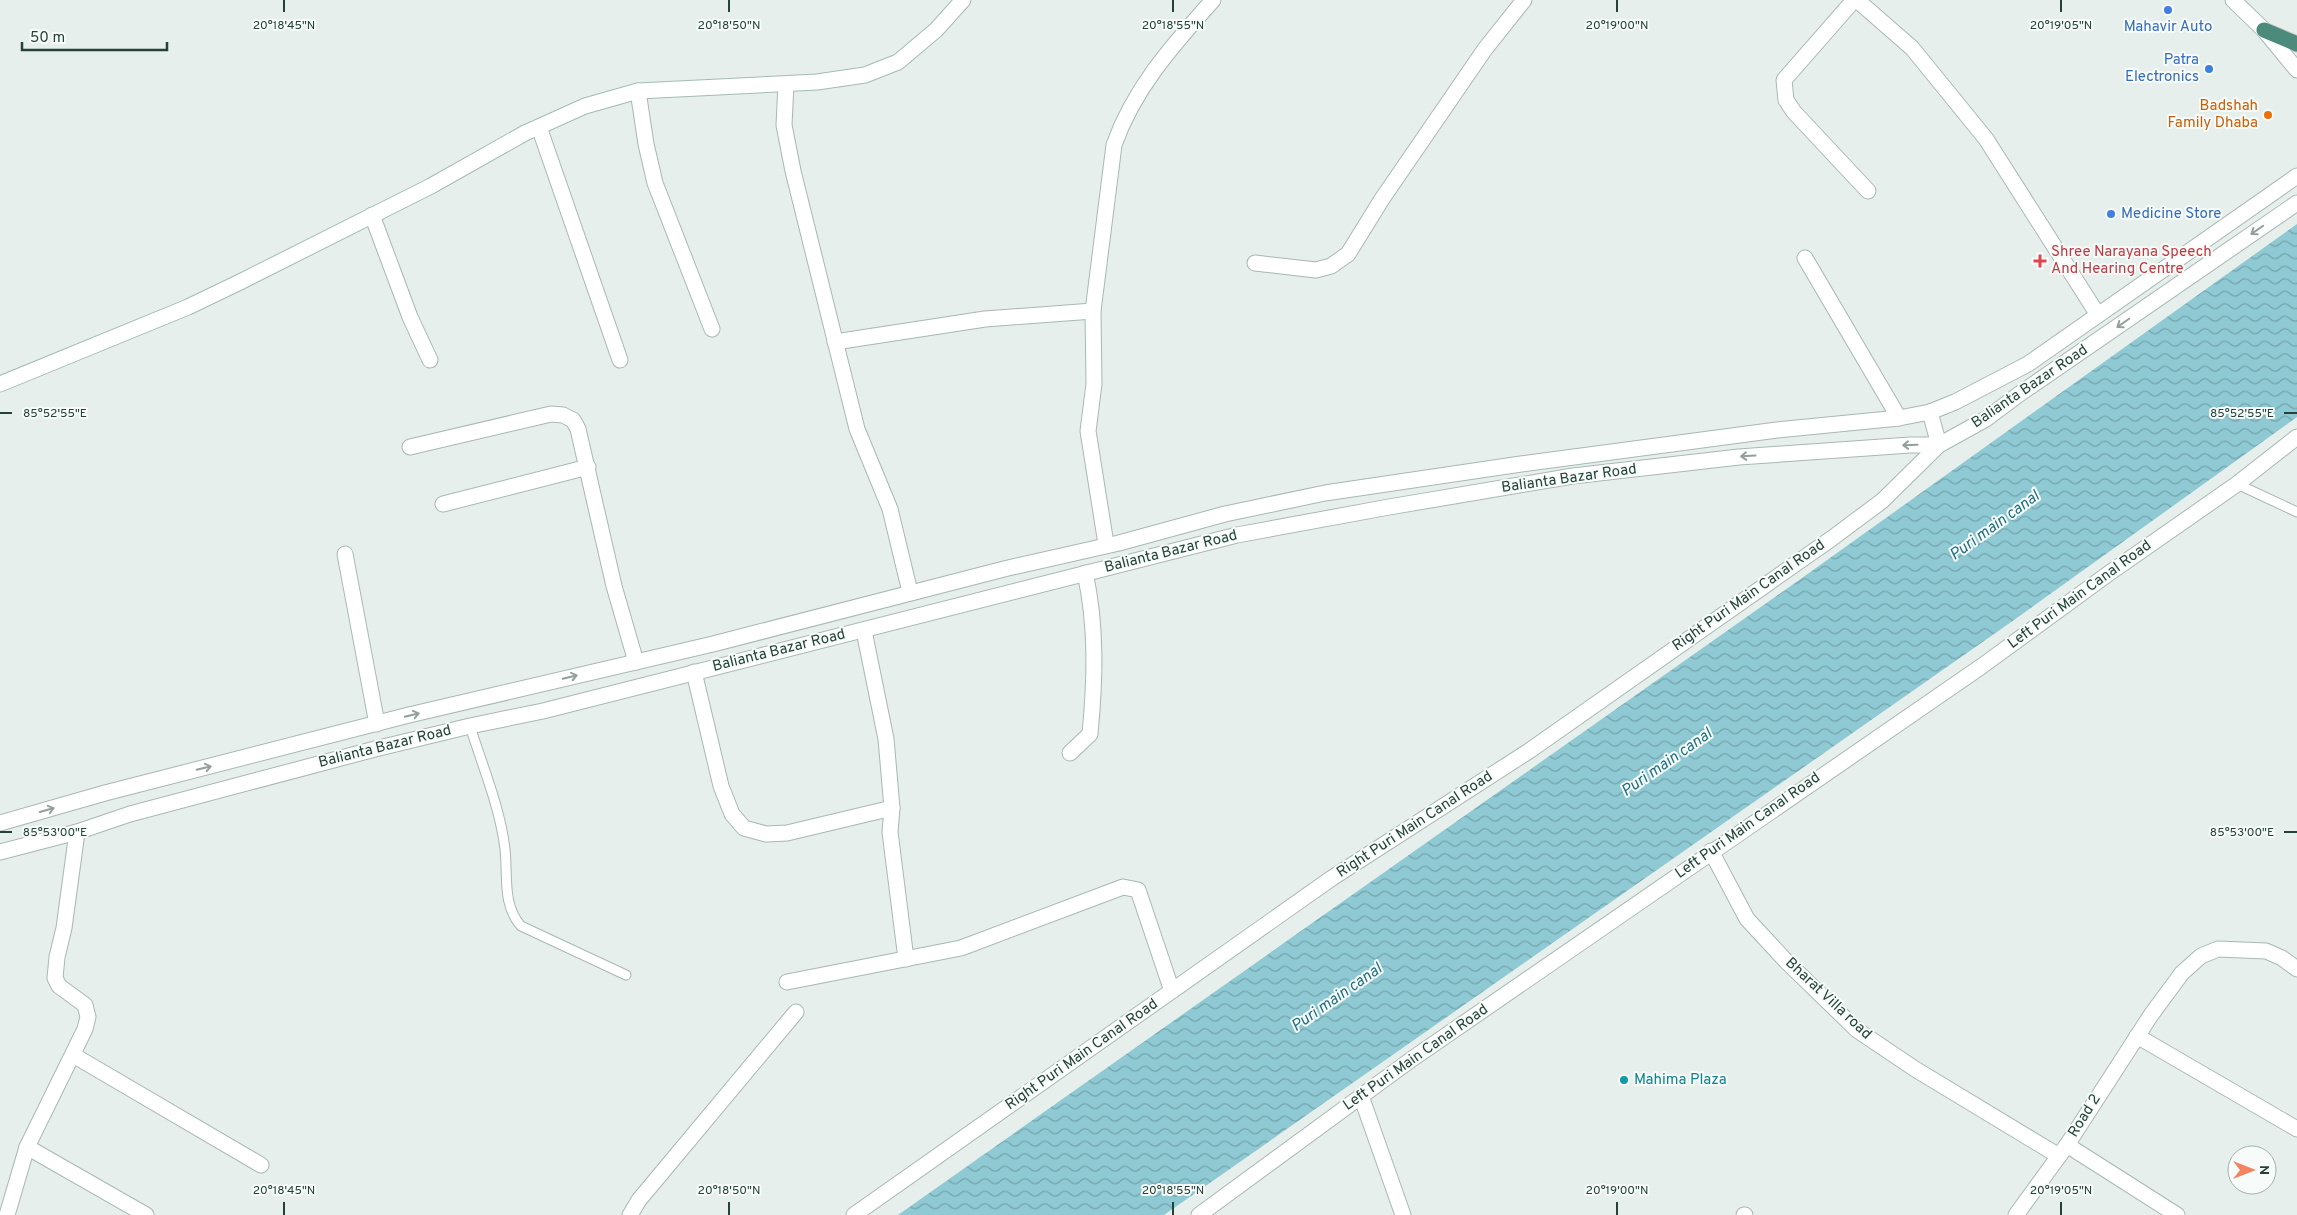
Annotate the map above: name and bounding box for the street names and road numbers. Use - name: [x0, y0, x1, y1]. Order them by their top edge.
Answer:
- street label: Balianta Bazar Road: [1968, 341, 2092, 433]
- street label: Balianta Bazar Road: [1500, 460, 1638, 498]
- street label: Balianta Bazar Road: [1102, 526, 1240, 578]
- street label: Right Puri Main Canal Road: [1669, 536, 1829, 656]
- street label: Left Puri Main Canal Road: [2004, 536, 2156, 654]
- street label: Balianta Bazar Road: [710, 625, 848, 677]
- street label: Balianta Bazar Road: [316, 721, 454, 773]
- street label: Right Puri Main Canal Road: [1333, 767, 1497, 883]
- street label: Left Puri Main Canal Road: [1672, 769, 1824, 883]
- street label: Bharat Villa road: [1781, 954, 1875, 1044]
- street label: Right Puri Main Canal Road: [1002, 995, 1162, 1115]
- street label: Left Puri Main Canal Road: [1340, 1001, 1492, 1115]
- street label: Road 2: [2064, 1091, 2106, 1141]

